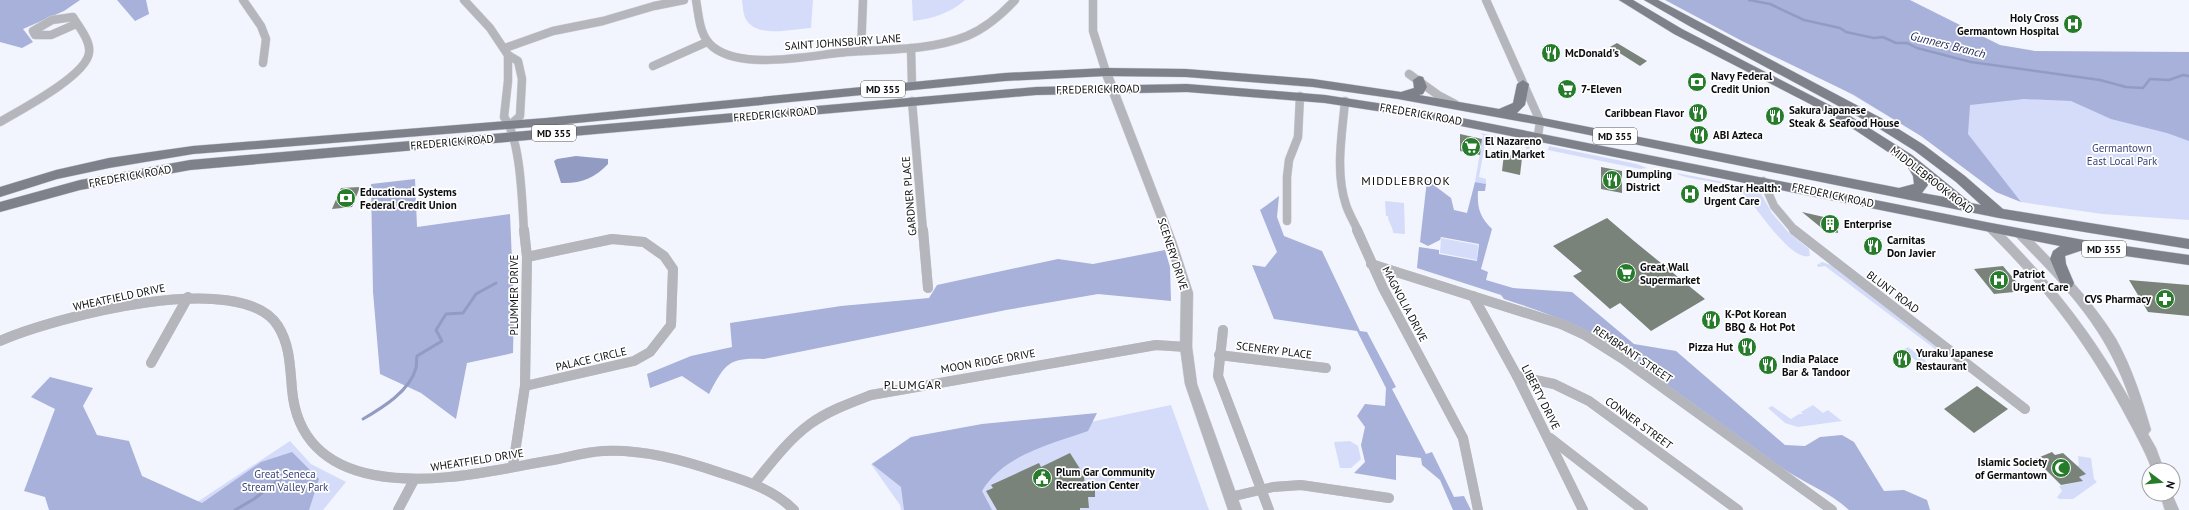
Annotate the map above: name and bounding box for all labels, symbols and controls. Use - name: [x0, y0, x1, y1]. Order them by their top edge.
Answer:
- place label: Holy Cross Germantown Hospital: [1957, 11, 2060, 38]
- hospital icon: Holy Cross Germantown Hospital: [2062, 13, 2084, 35]
- water label: Gunners Branch: [1909, 28, 1987, 61]
- street label: SAINT JOHNSBURY LANE: [784, 31, 902, 53]
- restaurant icon: McDonald's: [1540, 42, 1562, 64]
- place label: McDonald's: [1565, 46, 1619, 60]
- place label: Navy Federal Credit Union: [1711, 69, 1773, 96]
- bank icon: Navy Federal Credit Union: [1686, 71, 1708, 93]
- supermarket icon: 7-Eleven: [1556, 78, 1578, 100]
- road number: MD 355: [861, 81, 905, 97]
- street label: FREDERICK ROAD: [1056, 81, 1140, 97]
- place label: 7-Eleven: [1581, 82, 1622, 96]
- street label: FREDERICK ROAD: [1379, 100, 1463, 128]
- restaurant icon: Caribbean Flavor: [1687, 102, 1709, 124]
- street label: FREDERICK ROAD: [733, 103, 817, 125]
- place label: Sakura Japanese Steak & Seafood House: [1789, 103, 1900, 130]
- restaurant icon: Sakura Japanese Steak & Seafood House: [1764, 105, 1786, 127]
- place label: Caribbean Flavor: [1605, 106, 1684, 120]
- restaurant icon: ABI Azteca: [1688, 124, 1710, 146]
- road number: MD 355: [532, 125, 576, 141]
- road number: MD 355: [1593, 128, 1637, 144]
- place label: ABI Azteca: [1713, 128, 1763, 142]
- street label: FREDERICK ROAD: [410, 131, 494, 153]
- place label: El Nazareno Latin Market: [1485, 134, 1545, 161]
- supermarket icon: El Nazareno Latin Market: [1460, 136, 1482, 158]
- park label: Germantown East Local Park: [2087, 141, 2158, 168]
- street label: MIDDLEBROOK ROAD: [1888, 143, 1976, 217]
- street label: GARDNER PLACE: [899, 155, 919, 236]
- street label: FREDERICK ROAD: [88, 162, 172, 190]
- place label: Dumpling District: [1626, 167, 1672, 194]
- restaurant icon: Dumpling District: [1601, 169, 1623, 191]
- district label: MIDDLEBROOK: [1361, 173, 1451, 188]
- street label: FREDERICK ROAD: [1791, 179, 1875, 211]
- place label: MedStar Health: Urgent Care: [1704, 181, 1780, 208]
- hospital icon: MedStar Health: Urgent Care: [1679, 183, 1701, 205]
- place label: Educational Systems Federal Credit Union: [360, 185, 457, 212]
- bank icon: Educational Systems Federal Credit Union: [335, 187, 357, 209]
- building icon: Enterprise: [1819, 213, 1841, 235]
- street label: SCENERY DRIVE: [1155, 216, 1191, 292]
- place label: Enterprise: [1844, 217, 1892, 231]
- place label: Carnitas Don Javier: [1887, 233, 1936, 260]
- restaurant icon: Carnitas Don Javier: [1862, 235, 1884, 257]
- road number: MD 355: [2082, 241, 2126, 257]
- street label: PLUMMER DRIVE: [507, 254, 521, 335]
- place label: Great Wall Supermarket: [1640, 260, 1700, 287]
- supermarket icon: Great Wall Supermarket: [1615, 262, 1637, 284]
- street label: MAGNOLIA DRIVE: [1379, 264, 1431, 344]
- place label: Patriot Urgent Care: [2013, 267, 2069, 294]
- street label: BLUNT ROAD: [1864, 268, 1922, 316]
- hospital icon: Patriot Urgent Care: [1988, 269, 2010, 291]
- street label: WHEATFIELD DRIVE: [72, 280, 166, 314]
- pharmacy icon: CVS Pharmacy: [2154, 288, 2176, 310]
- place label: CVS Pharmacy: [2085, 292, 2152, 306]
- place label: K-Pot Korean BBQ & Hot Pot: [1725, 307, 1795, 334]
- restaurant icon: K-Pot Korean BBQ & Hot Pot: [1700, 309, 1722, 331]
- street label: REMBRANT STREET: [1591, 322, 1675, 386]
- restaurant icon: Pizza Hut: [1736, 336, 1758, 358]
- street label: SCENERY PLACE: [1235, 338, 1313, 362]
- place label: Pizza Hut: [1689, 340, 1733, 354]
- street label: PALACE CIRCLE: [554, 344, 628, 374]
- street label: MOON RIDGE DRIVE: [940, 346, 1036, 376]
- place label: Yuraku Japanese Restaurant: [1915, 346, 1994, 373]
- restaurant icon: Yuraku Japanese Restaurant: [1891, 348, 1913, 370]
- place label: India Palace Bar & Tandoor: [1782, 352, 1850, 379]
- restaurant icon: India Palace Bar & Tandoor: [1757, 354, 1779, 376]
- street label: LIBERTY DRIVE: [1519, 362, 1563, 432]
- district label: PLUMGAR: [884, 377, 942, 392]
- street label: CONNER STREET: [1602, 394, 1676, 452]
- street label: WHEATFIELD DRIVE: [430, 446, 525, 474]
- place label: Islamic Society of Germantown: [1975, 455, 2048, 482]
- mosque icon: Islamic Society of Germantown: [2050, 457, 2072, 479]
- north arrow: [2141, 462, 2181, 502]
- place label: Plum Gar Community Recreation Center: [1056, 465, 1155, 492]
- park label: Great Seneca Stream Valley Park: [242, 467, 329, 494]
- public building icon: Plum Gar Community Recreation Center: [1031, 467, 1053, 489]
- text: N: [2163, 479, 2178, 490]

